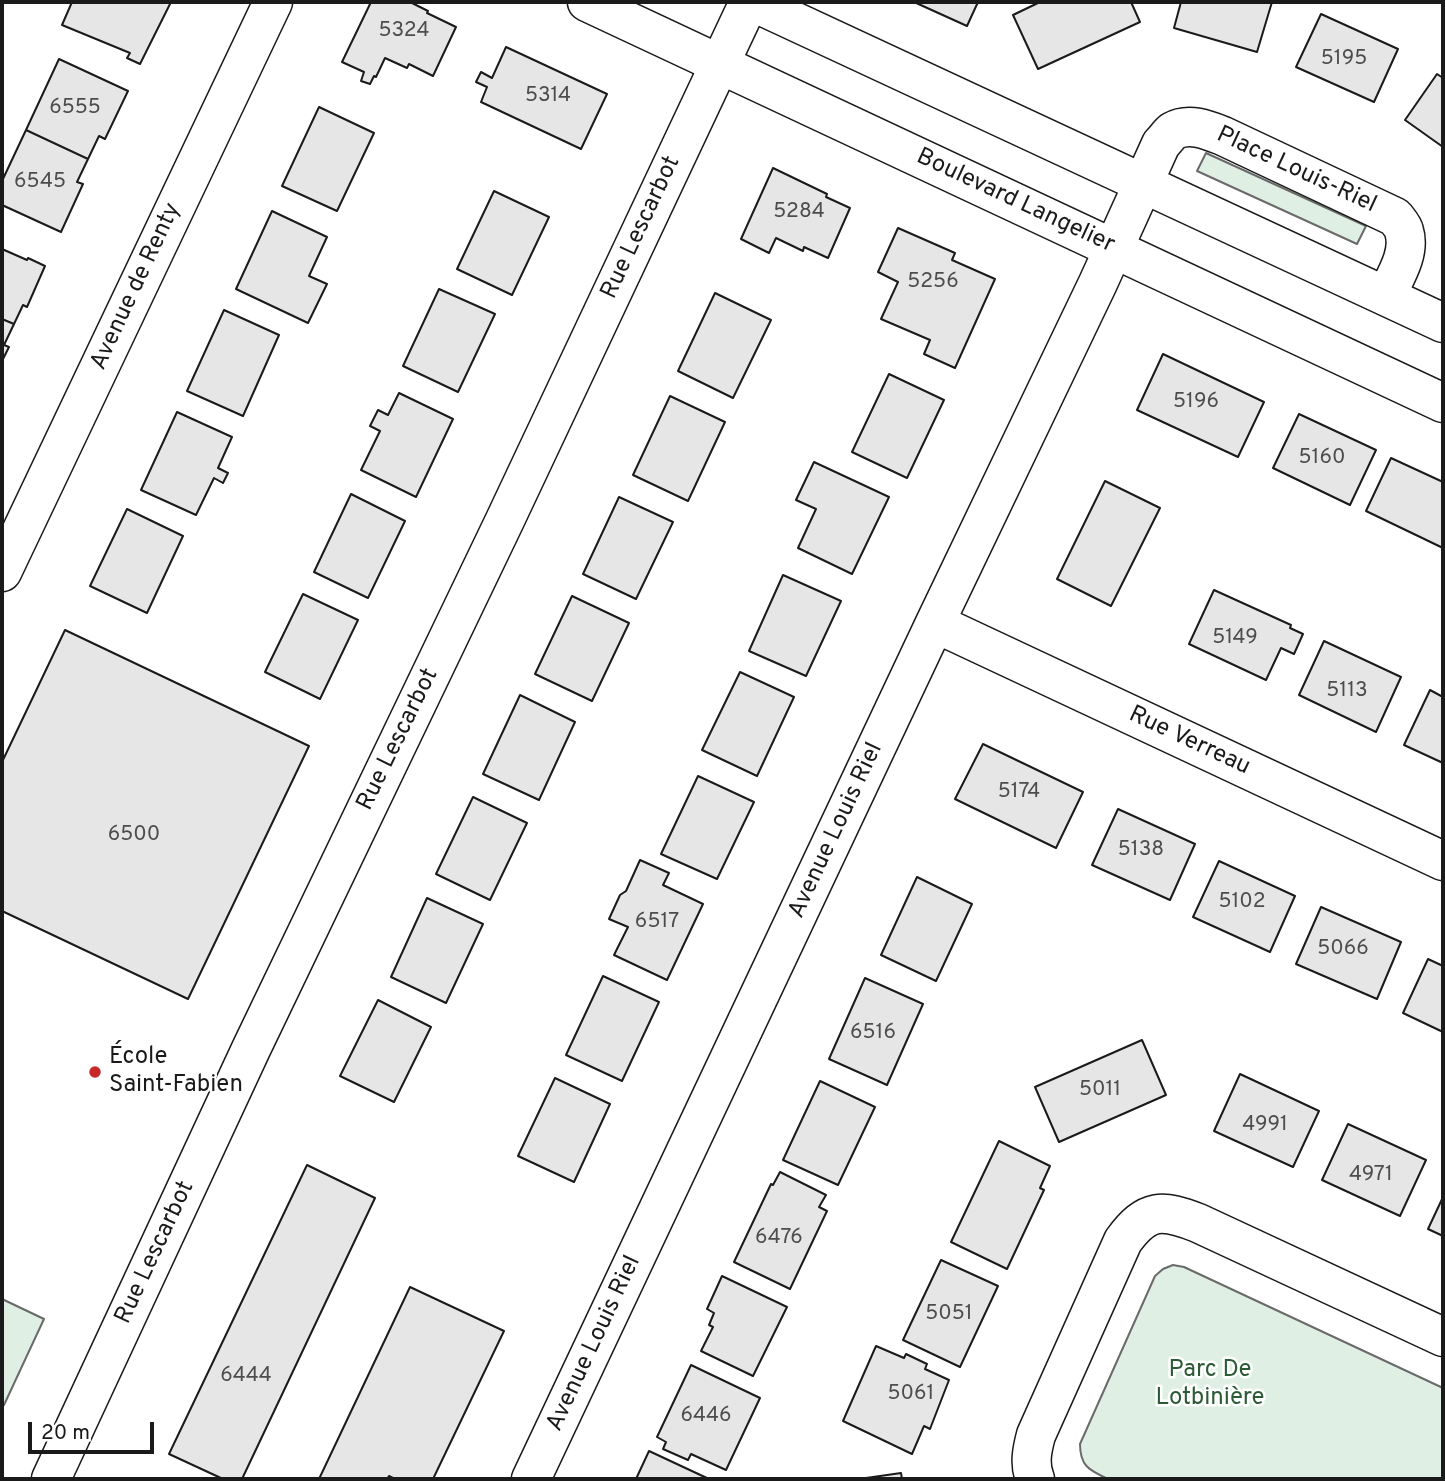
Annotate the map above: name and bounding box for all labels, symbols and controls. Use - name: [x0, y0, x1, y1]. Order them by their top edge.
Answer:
- house number: 5324: [379, 19, 429, 45]
- house number: 5195: [1321, 47, 1367, 73]
- house number: 5314: [525, 84, 571, 110]
- house number: 6555: [49, 96, 101, 122]
- street label: Place Louis-Riel: [1211, 121, 1381, 221]
- street label: Boulevard Langelier: [911, 143, 1119, 261]
- street label: Rue Lescarbot: [596, 152, 688, 304]
- house number: 6545: [14, 170, 66, 196]
- street label: Avenue de Renty: [86, 199, 188, 375]
- house number: 5284: [773, 200, 825, 226]
- house number: 5256: [907, 270, 959, 296]
- house number: 5196: [1173, 390, 1219, 416]
- house number: 5160: [1299, 446, 1345, 472]
- house number: 5149: [1212, 626, 1258, 652]
- street label: Rue Lescarbot: [352, 664, 446, 816]
- house number: 5113: [1326, 679, 1368, 705]
- street label: Rue Verreau: [1124, 701, 1254, 783]
- street label: Avenue Louis Riel: [784, 739, 890, 923]
- house number: 5174: [998, 780, 1040, 806]
- house number: 6500: [108, 823, 160, 849]
- house number: 5138: [1118, 838, 1164, 864]
- house number: 5102: [1218, 890, 1266, 916]
- house number: 6517: [635, 910, 679, 936]
- house number: 5066: [1317, 937, 1369, 963]
- house number: 6516: [850, 1021, 896, 1047]
- place label: École Saint-Fabien: [109, 1044, 243, 1100]
- marker: École Saint-Fabien: [87, 1064, 103, 1080]
- house number: 5011: [1079, 1078, 1121, 1104]
- house number: 4991: [1242, 1113, 1288, 1139]
- house number: 4971: [1349, 1163, 1393, 1189]
- street label: Rue Lescarbot: [110, 1177, 202, 1329]
- house number: 6476: [755, 1226, 803, 1252]
- street label: Avenue Louis Riel: [542, 1252, 648, 1436]
- house number: 5051: [925, 1302, 973, 1328]
- park label: Parc De Lotbinière: [1156, 1357, 1264, 1413]
- house number: 6444: [220, 1364, 272, 1390]
- house number: 5061: [888, 1382, 934, 1408]
- house number: 6446: [680, 1404, 732, 1430]
- scale bar: [32, 1408, 158, 1452]
- text: 20 m: [41, 1420, 90, 1447]

